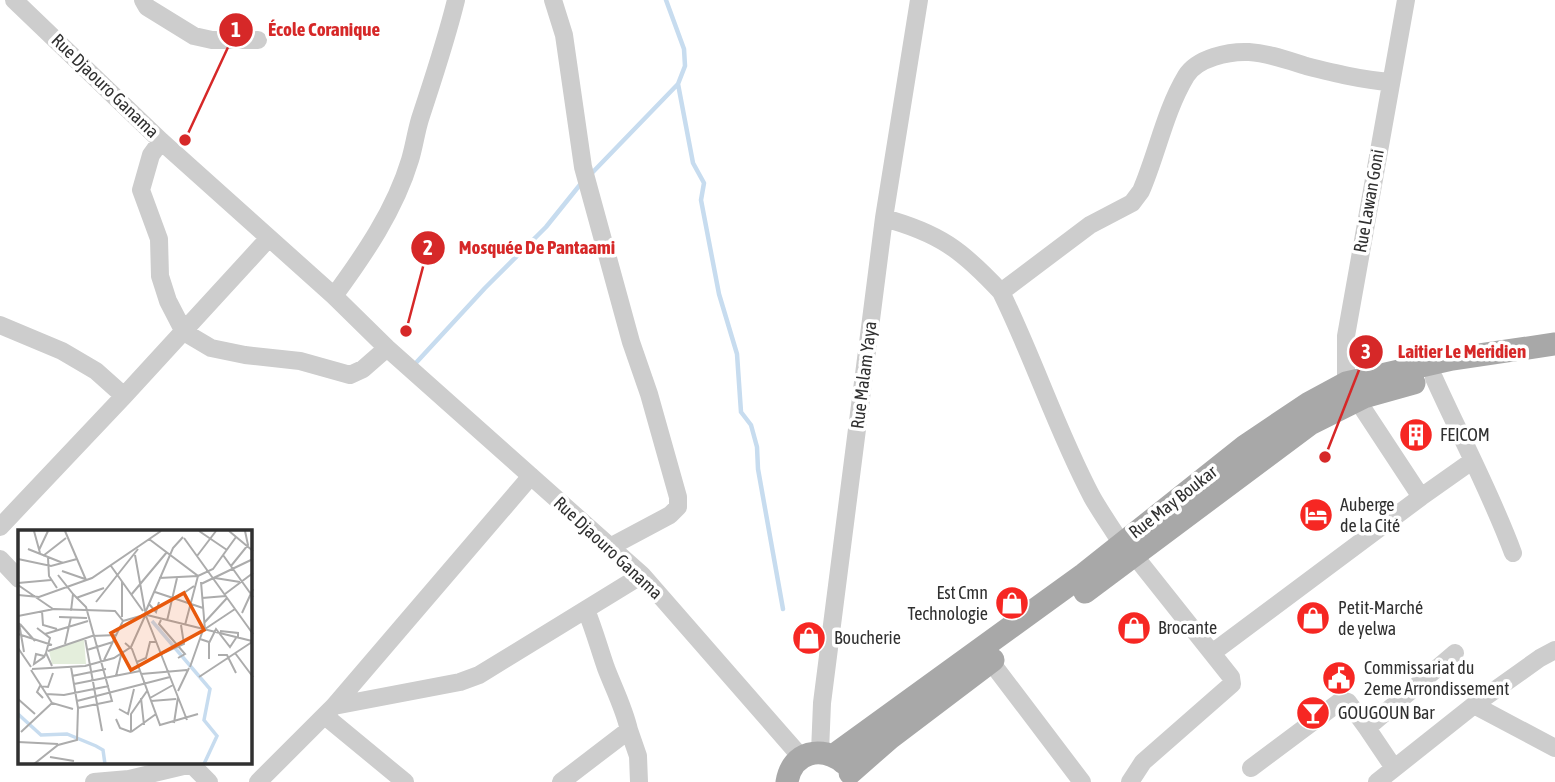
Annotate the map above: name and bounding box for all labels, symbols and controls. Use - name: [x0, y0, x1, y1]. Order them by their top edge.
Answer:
- callout: École Coranique: [219, 10, 394, 50]
- text: 1: [231, 17, 241, 41]
- text: École Coranique: [268, 18, 380, 40]
- street label: Rue Djaouro Ganama: [47, 29, 163, 142]
- street label: Rue Lawan Goni: [1349, 148, 1388, 254]
- callout: Mosquée De Pantaami: [410, 228, 629, 268]
- text: 2: [423, 235, 433, 259]
- text: Mosquée De Pantaami: [459, 236, 615, 258]
- street label: Rue Malam Yaya: [846, 320, 881, 430]
- callout: Laitier Le Meridien: [1348, 332, 1540, 372]
- text: 3: [1361, 339, 1371, 363]
- text: Laitier Le Meridien: [1398, 340, 1526, 362]
- building icon: FEICOM: [1397, 416, 1435, 454]
- place label: FEICOM: [1440, 424, 1490, 445]
- street label: Rue May Boukar: [1124, 460, 1221, 542]
- street label: Rue Djaouro Ganama: [550, 492, 667, 603]
- place label: Auberge de la Cité: [1340, 494, 1400, 536]
- hotel icon: Auberge de la Cité: [1297, 496, 1335, 534]
- inset map: [18, 530, 252, 764]
- place label: Est Cmn Technologie: [907, 582, 988, 624]
- shop icon: Est Cmn Technologie: [993, 584, 1031, 622]
- place label: Petit-Marché de yelwa: [1338, 597, 1423, 639]
- shop icon: Petit-Marché de yelwa: [1294, 599, 1332, 637]
- shop icon: Brocante: [1115, 609, 1153, 647]
- place label: Brocante: [1158, 617, 1217, 638]
- shop icon: Boucherie: [790, 619, 828, 657]
- place label: Boucherie: [834, 627, 901, 648]
- place label: Commissariat du 2eme Arrondissement: [1364, 657, 1509, 699]
- public building icon: Commissariat du 2eme Arrondissement: [1320, 659, 1358, 697]
- bar icon: GOUGOUN Bar: [1294, 694, 1332, 732]
- place label: GOUGOUN Bar: [1338, 702, 1435, 723]

